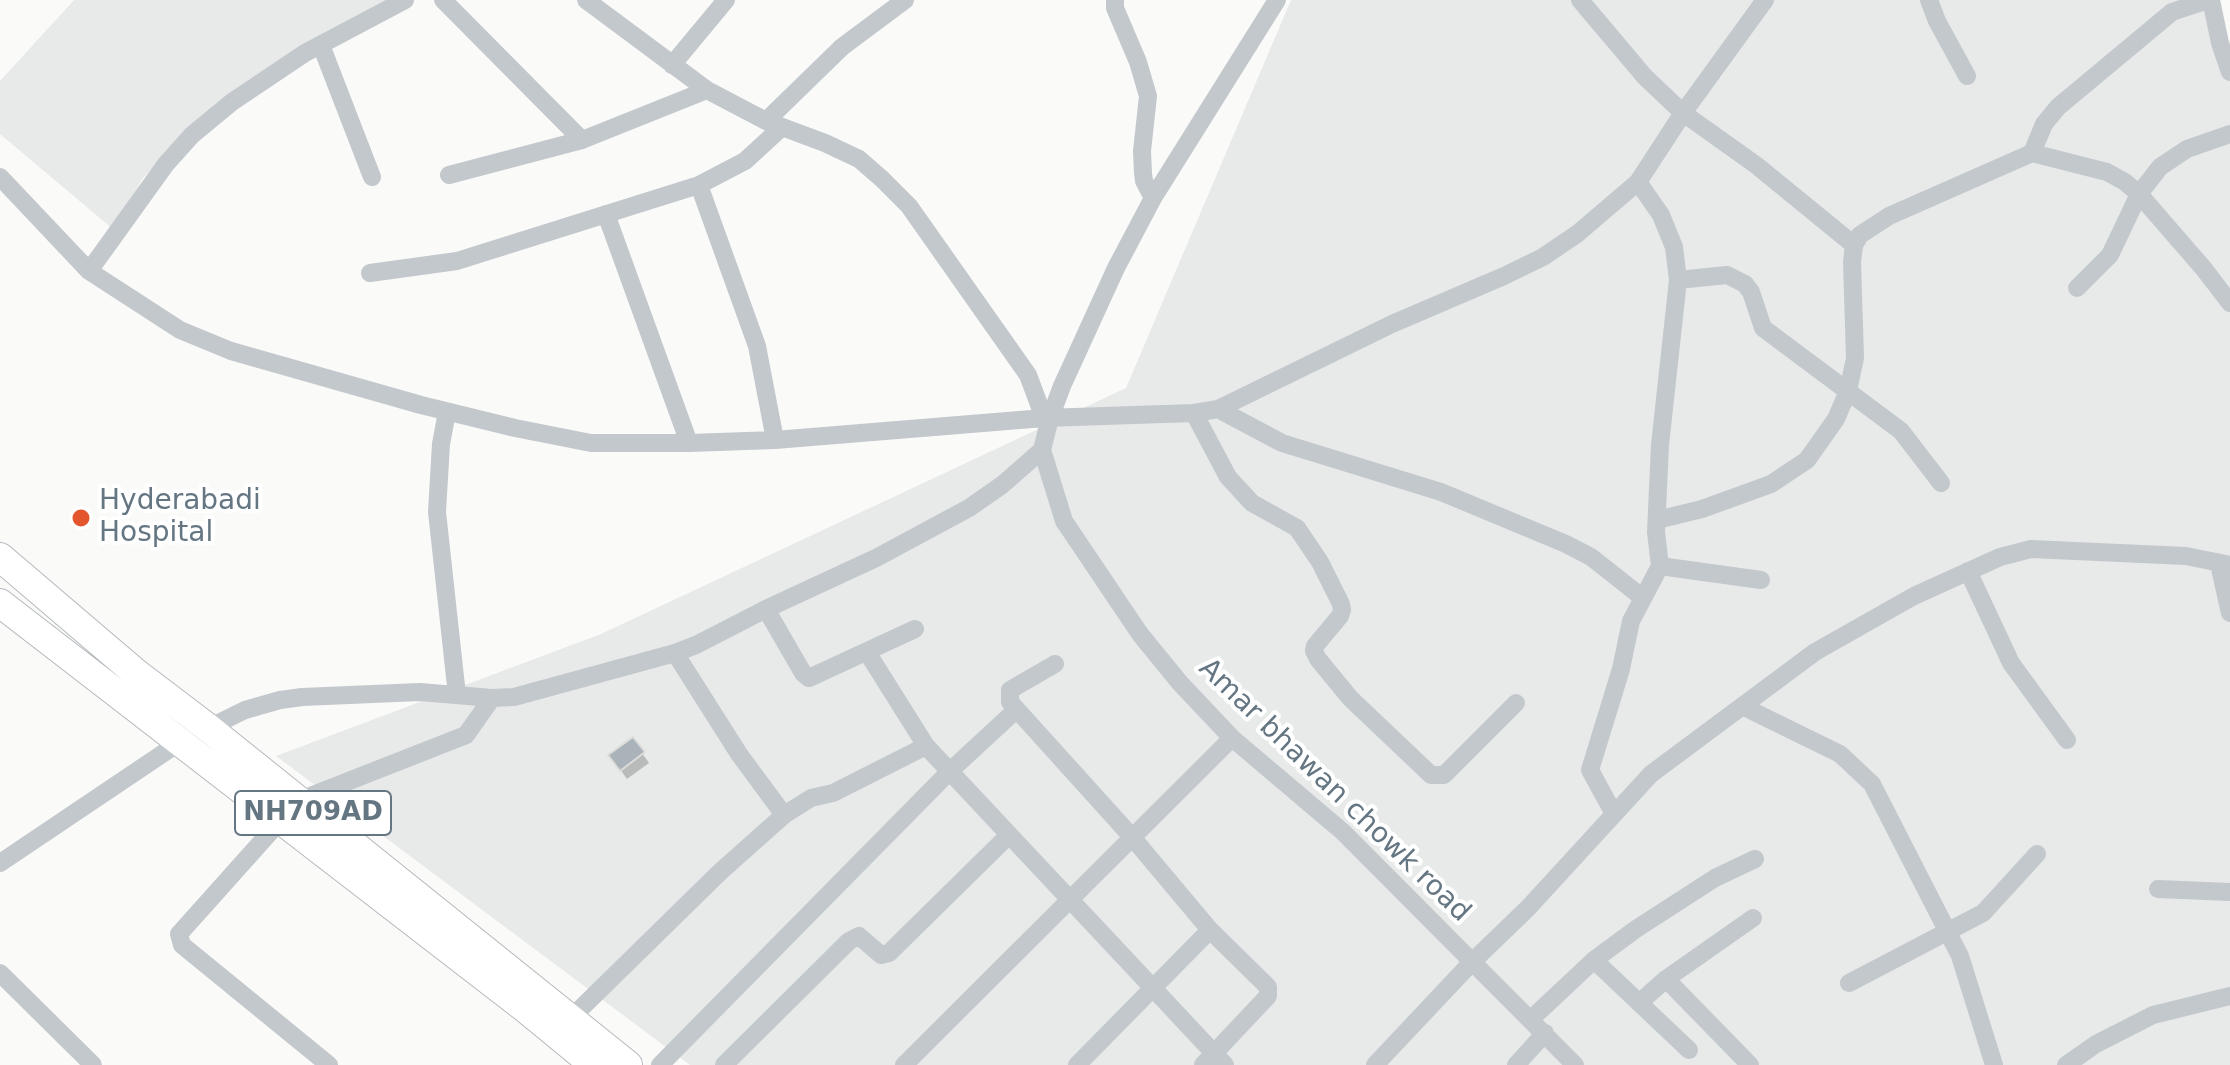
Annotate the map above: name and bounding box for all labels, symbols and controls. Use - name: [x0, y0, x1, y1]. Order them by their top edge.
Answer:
- place label: Hyderabadi Hospital: [99, 485, 261, 551]
- marker: Hyderabadi Hospital: [70, 507, 92, 529]
- street label: Amar bhawan chowk road: [1191, 652, 1477, 930]
- road number: NH709AD: [235, 791, 391, 835]

